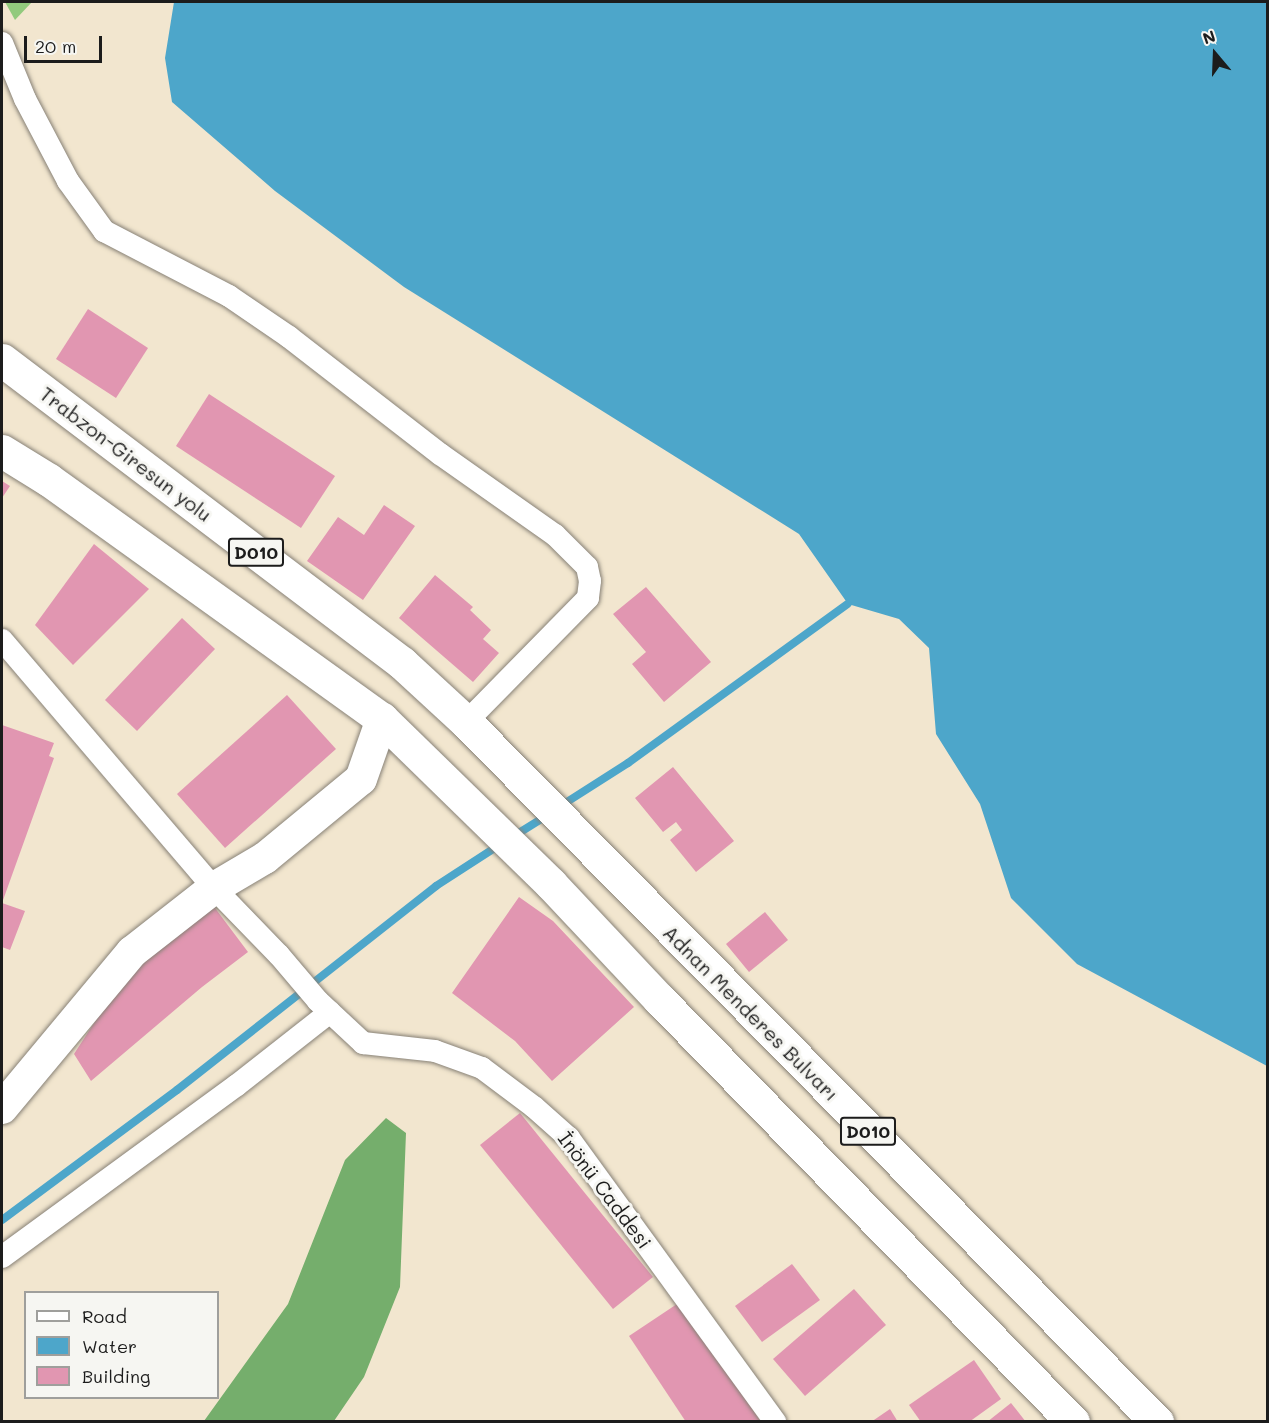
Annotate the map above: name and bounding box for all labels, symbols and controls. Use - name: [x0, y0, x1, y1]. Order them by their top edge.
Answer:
- scale bar: [27, 24, 105, 62]
- north arrow: [1185, 24, 1245, 84]
- text: N: [1200, 25, 1218, 48]
- text: 20 m: [35, 34, 76, 58]
- street label: Trabzon-Giresun yolu: [35, 382, 217, 526]
- road number: D010: [228, 537, 284, 567]
- street label: Adnan Menderes Bulvarı: [658, 920, 844, 1106]
- road number: D010: [840, 1116, 896, 1146]
- street label: İnönü Caddesi: [553, 1127, 657, 1253]
- legend: [24, 1291, 219, 1399]
- text: Road: [82, 1304, 127, 1328]
- text: Water: [82, 1334, 137, 1358]
- text: Building: [82, 1364, 150, 1388]

